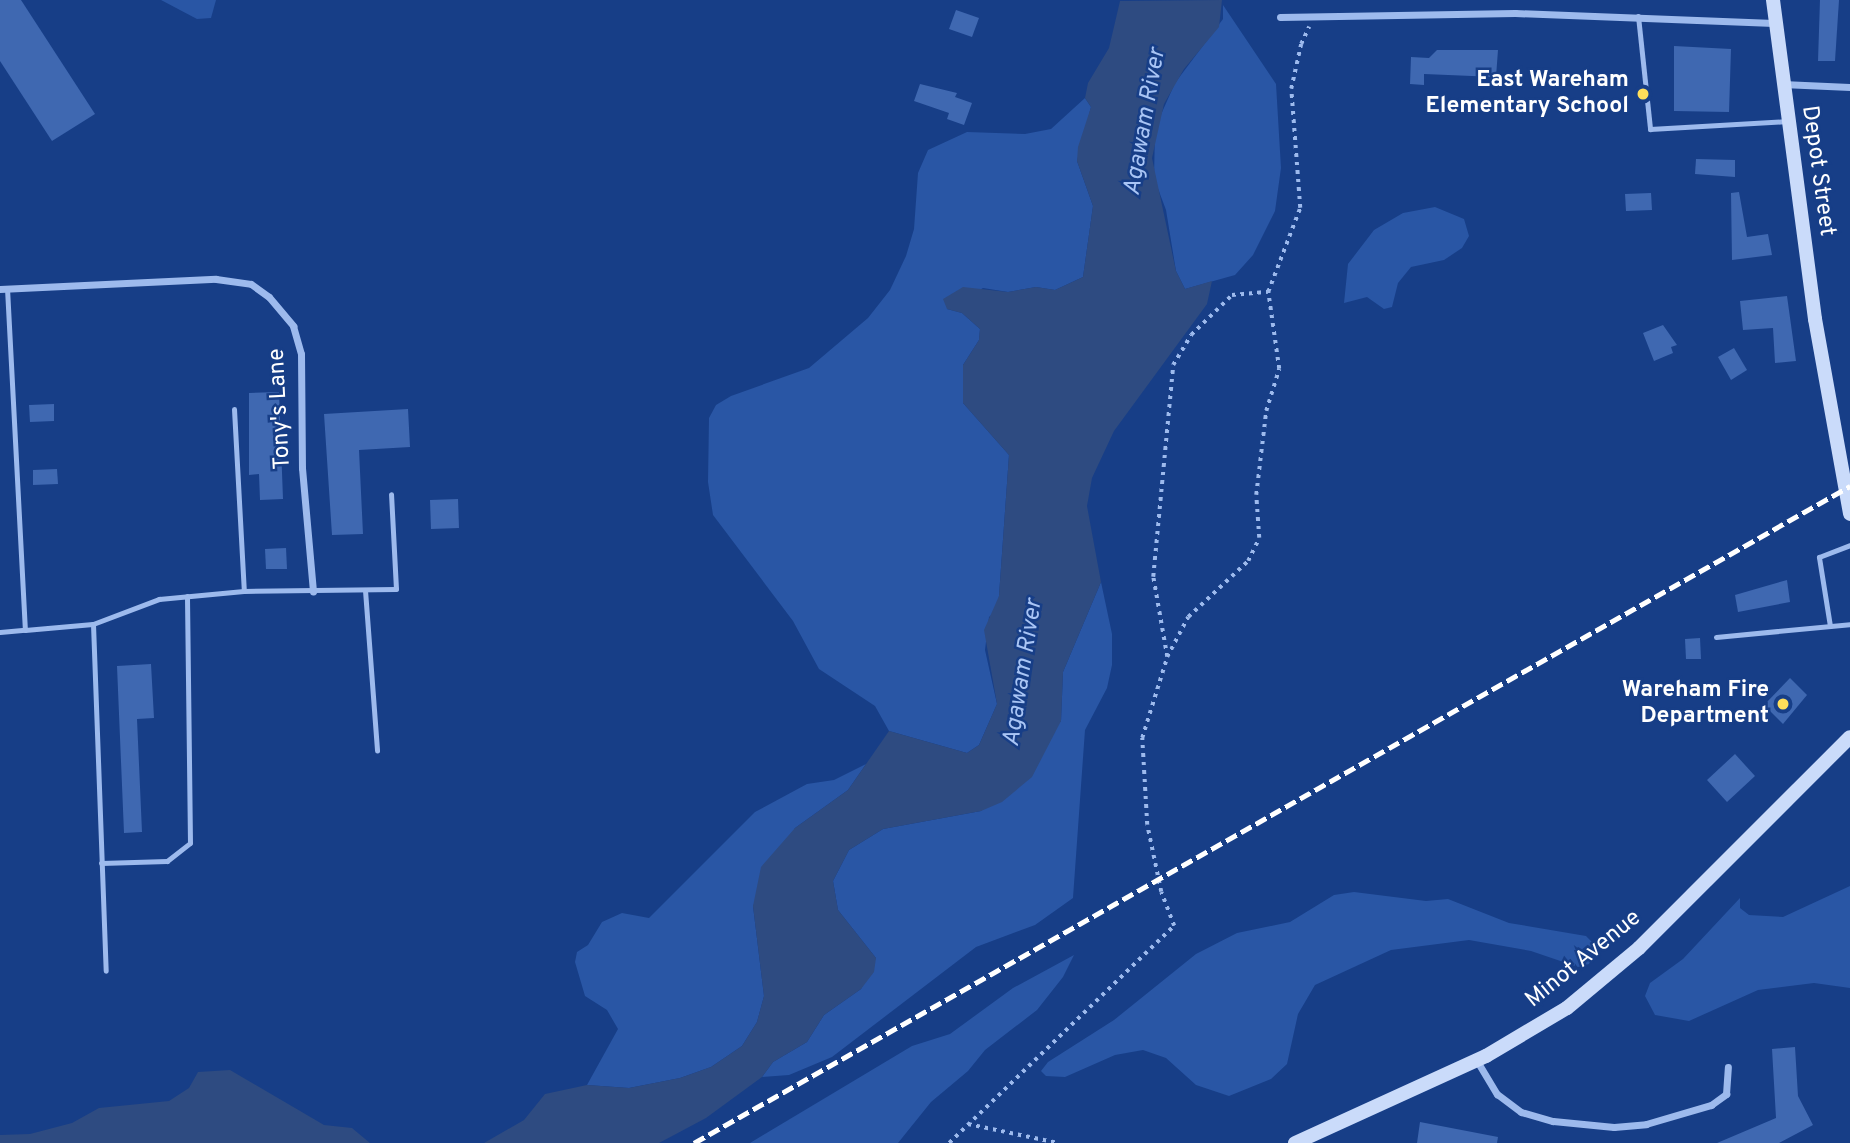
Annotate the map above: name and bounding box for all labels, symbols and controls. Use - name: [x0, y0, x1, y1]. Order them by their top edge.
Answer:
- water label: Agawam River: [1119, 46, 1173, 198]
- place label: East Wareham Elementary School: [1425, 67, 1629, 121]
- marker: East Wareham Elementary School: [1635, 86, 1651, 102]
- street label: Depot Street: [1794, 104, 1840, 238]
- street label: Tony's Lane: [264, 348, 298, 470]
- water label: Agawam River: [998, 597, 1050, 749]
- place label: Wareham Fire Department: [1622, 677, 1769, 731]
- marker: Wareham Fire Department: [1775, 696, 1791, 712]
- street label: Minot Avenue: [1520, 905, 1648, 1015]

